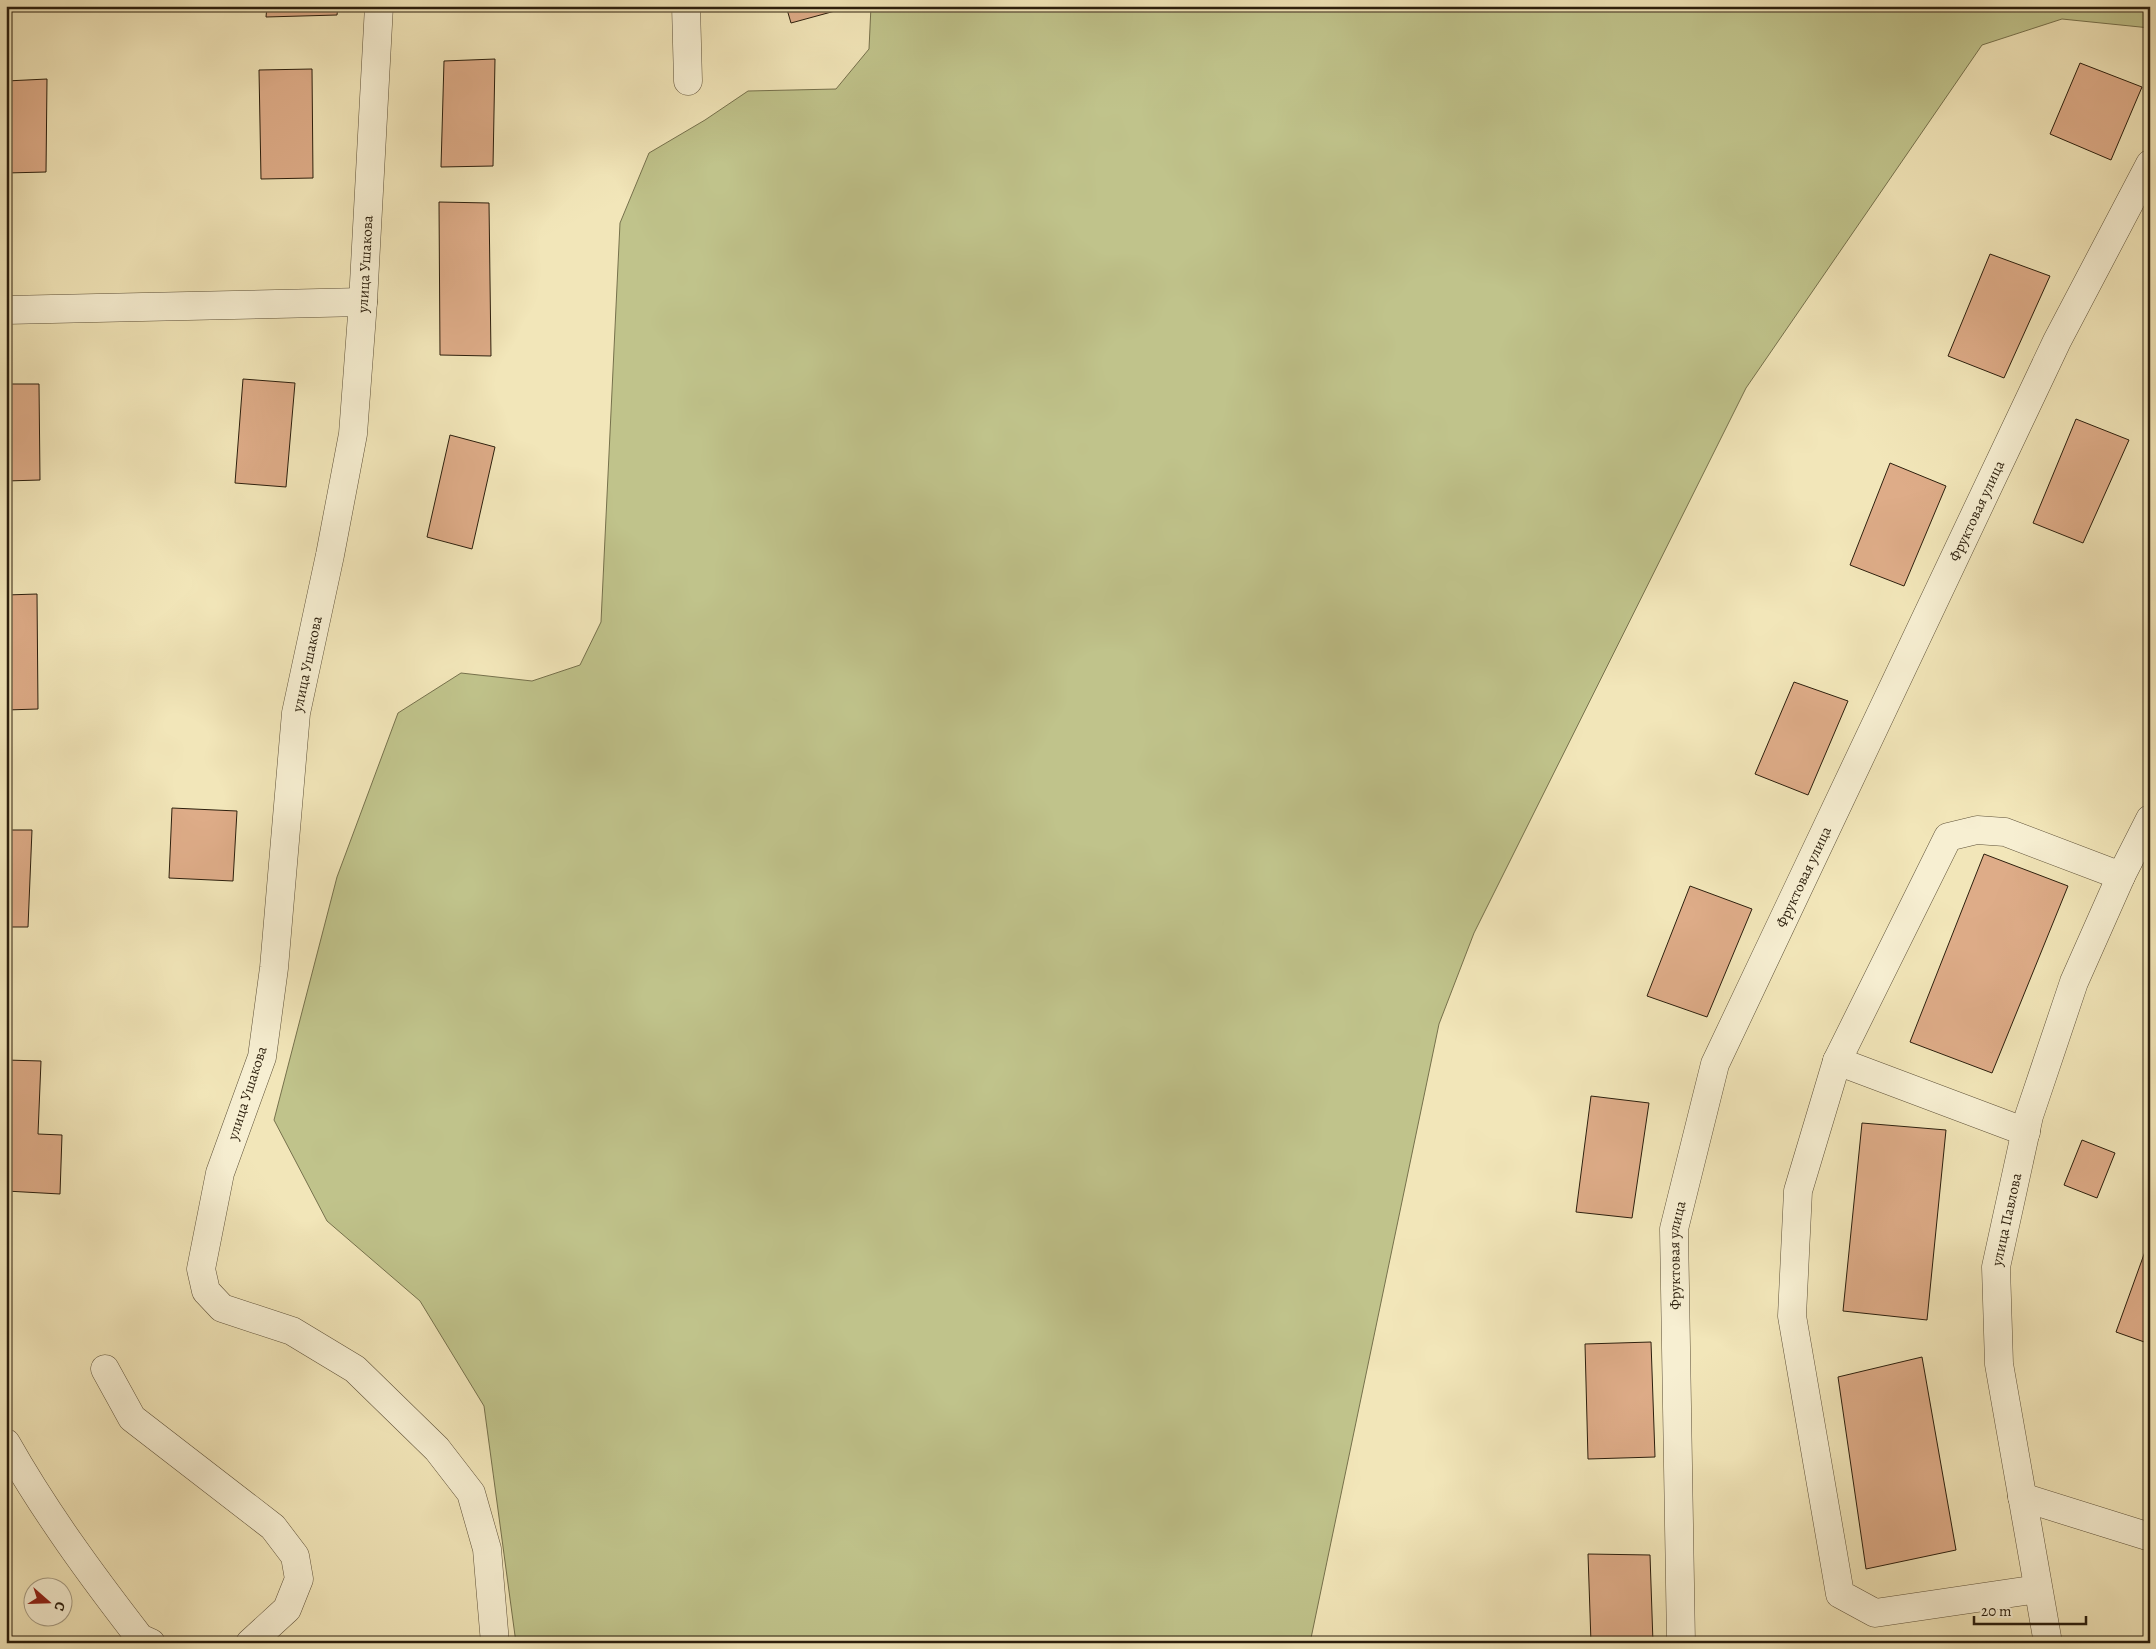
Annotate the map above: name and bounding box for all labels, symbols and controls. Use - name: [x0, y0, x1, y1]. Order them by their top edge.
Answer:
- street label: улица Ушакова: [352, 215, 378, 314]
- street label: Фруктовая улица: [1944, 457, 2009, 565]
- street label: улица Ушакова: [287, 614, 327, 715]
- street label: Фруктовая улица: [1771, 823, 1836, 931]
- street label: улица Ушакова: [222, 1043, 272, 1143]
- street label: улица Павлова: [1986, 1171, 2026, 1269]
- street label: Фруктовая улица: [1664, 1199, 1691, 1310]
- north arrow: [22, 1576, 72, 1626]
- scale bar: [1974, 1594, 2086, 1626]
- text: С: [49, 1599, 70, 1614]
- text: 20 m: [1981, 1601, 2012, 1621]

